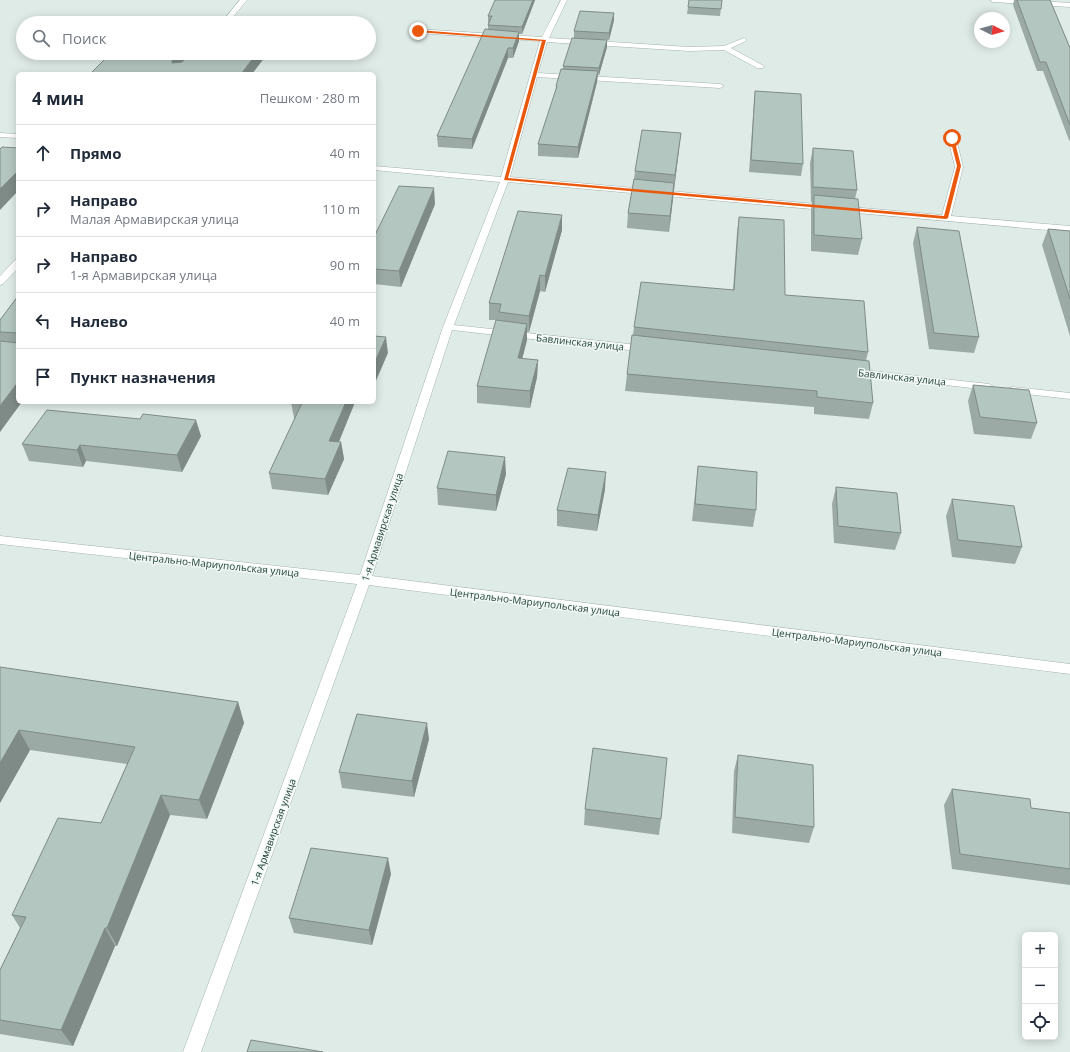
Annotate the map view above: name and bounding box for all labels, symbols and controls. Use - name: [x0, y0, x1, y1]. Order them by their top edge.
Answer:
- north arrow: [974, 12, 1010, 48]
- search box: [16, 16, 376, 60]
- route end: [409, 22, 427, 40]
- icon: search: [30, 27, 52, 49]
- text: Поиск: [62, 28, 106, 48]
- text: 4 мин: [32, 87, 84, 110]
- text: Пешком · 280 m: [260, 89, 360, 107]
- route start: [943, 129, 961, 147]
- icon: ahead: [32, 142, 54, 164]
- text: Прямо: [70, 143, 122, 163]
- text: 40 m: [330, 144, 360, 162]
- text: Направо: [70, 190, 138, 210]
- icon: right: [32, 198, 54, 220]
- text: 110 m: [322, 200, 360, 218]
- text: Малая Армавирская улица: [70, 210, 239, 228]
- text: Направо: [70, 246, 138, 266]
- icon: right: [32, 254, 54, 276]
- text: 90 m: [330, 256, 360, 274]
- text: 1-я Армавирская улица: [70, 266, 217, 284]
- icon: left: [32, 310, 54, 332]
- text: Налево: [70, 311, 128, 331]
- text: 40 m: [330, 312, 360, 330]
- street label: Бавлинская улица: [535, 330, 625, 354]
- street label: Бавлинская улица: [857, 365, 947, 389]
- icon: arrive: [32, 366, 54, 388]
- text: Пункт назначения: [70, 367, 216, 387]
- street label: 1-я Армавирская улица: [358, 471, 406, 583]
- street label: Центрально-Мариупольская улица: [128, 548, 300, 580]
- street label: Центрально-Мариупольская улица: [449, 585, 621, 619]
- street label: Центрально-Мариупольская улица: [771, 625, 943, 659]
- street label: 1-я Армавирская улица: [247, 776, 299, 888]
- map controls: [1022, 932, 1058, 1040]
- button: +: [1022, 932, 1058, 968]
- button: −: [1022, 968, 1058, 1004]
- button: locate: [1022, 1004, 1058, 1040]

